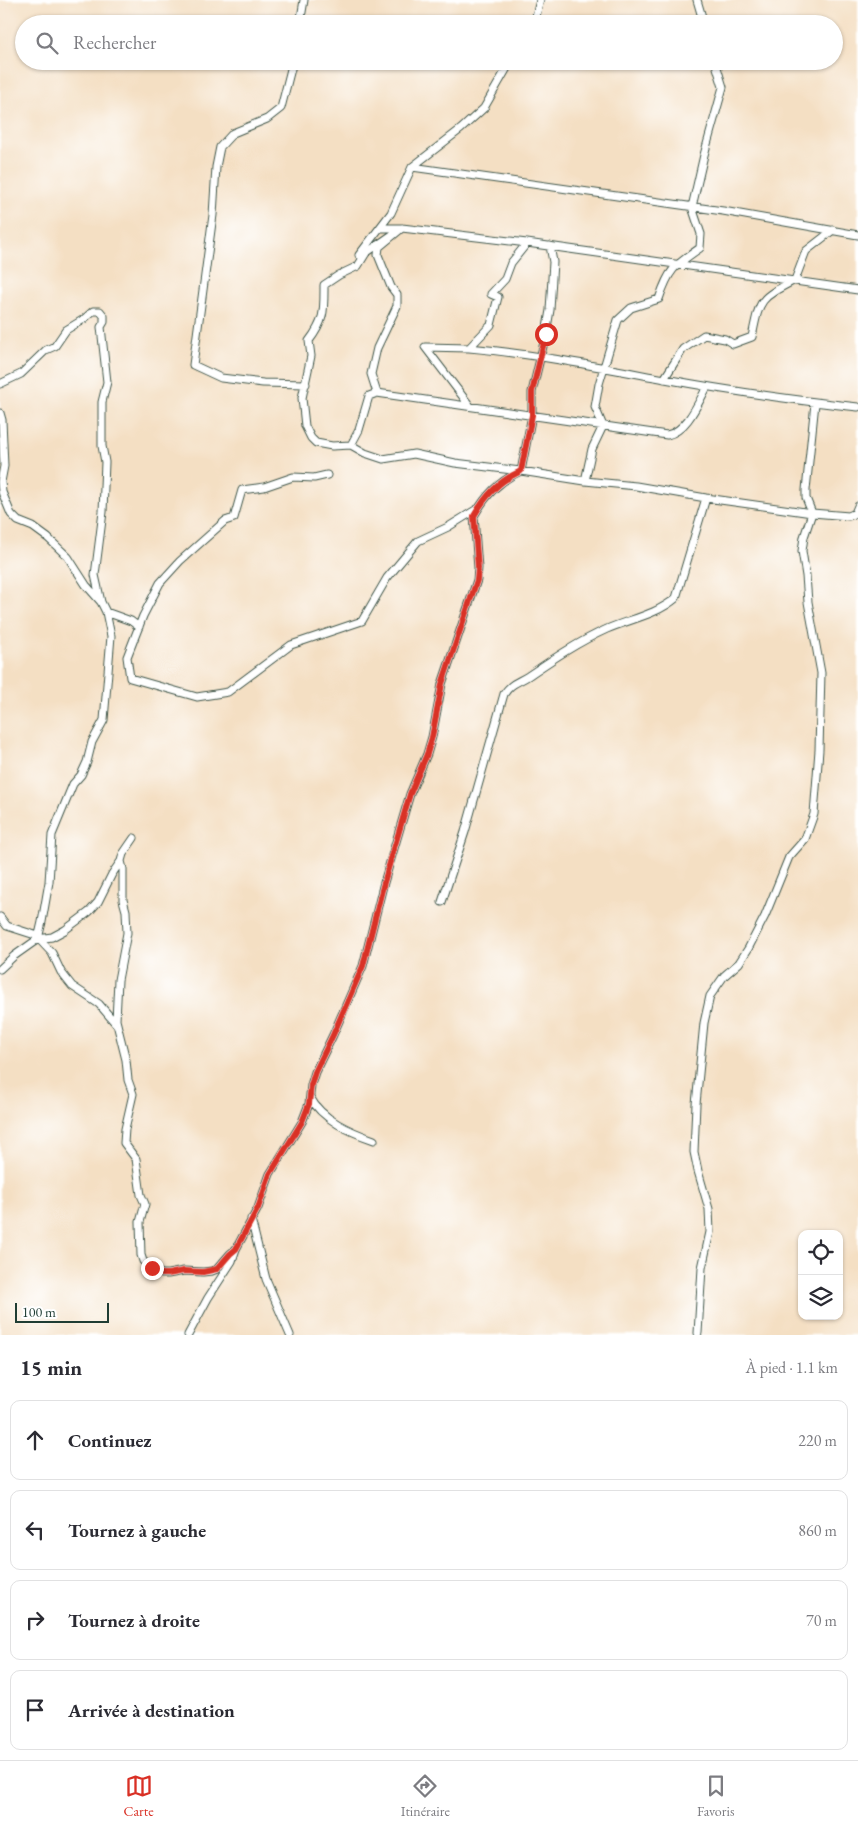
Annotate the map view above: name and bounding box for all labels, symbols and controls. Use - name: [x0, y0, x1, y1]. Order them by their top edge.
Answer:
- search box: [15, 15, 843, 70]
- icon: search: [33, 29, 61, 57]
- text: Rechercher: [73, 30, 156, 55]
- route start: [535, 323, 558, 346]
- map controls: [798, 1230, 843, 1320]
- button: locate: [798, 1230, 843, 1275]
- route end: [141, 1257, 164, 1280]
- button: layers: [798, 1275, 843, 1320]
- scale bar: [15, 1300, 109, 1323]
- text: 100 m: [22, 1303, 56, 1321]
- text: 15 min: [20, 1354, 82, 1381]
- text: À pied · 1.1 km: [746, 1357, 838, 1378]
- icon: ahead: [21, 1426, 49, 1454]
- text: Continuez: [68, 1428, 152, 1453]
- text: 220 m: [798, 1430, 837, 1451]
- icon: left: [21, 1516, 49, 1544]
- text: Tournez à gauche: [68, 1518, 206, 1543]
- text: 860 m: [798, 1520, 837, 1541]
- icon: right: [21, 1606, 49, 1634]
- text: Tournez à droite: [68, 1608, 200, 1633]
- text: 70 m: [806, 1610, 837, 1631]
- icon: arrive: [21, 1696, 49, 1724]
- text: Arrivée à destination: [68, 1698, 235, 1723]
- tab: Carte: [124, 1772, 154, 1820]
- tab: Itinéraire: [401, 1772, 450, 1820]
- tab: Favoris: [697, 1772, 734, 1820]

